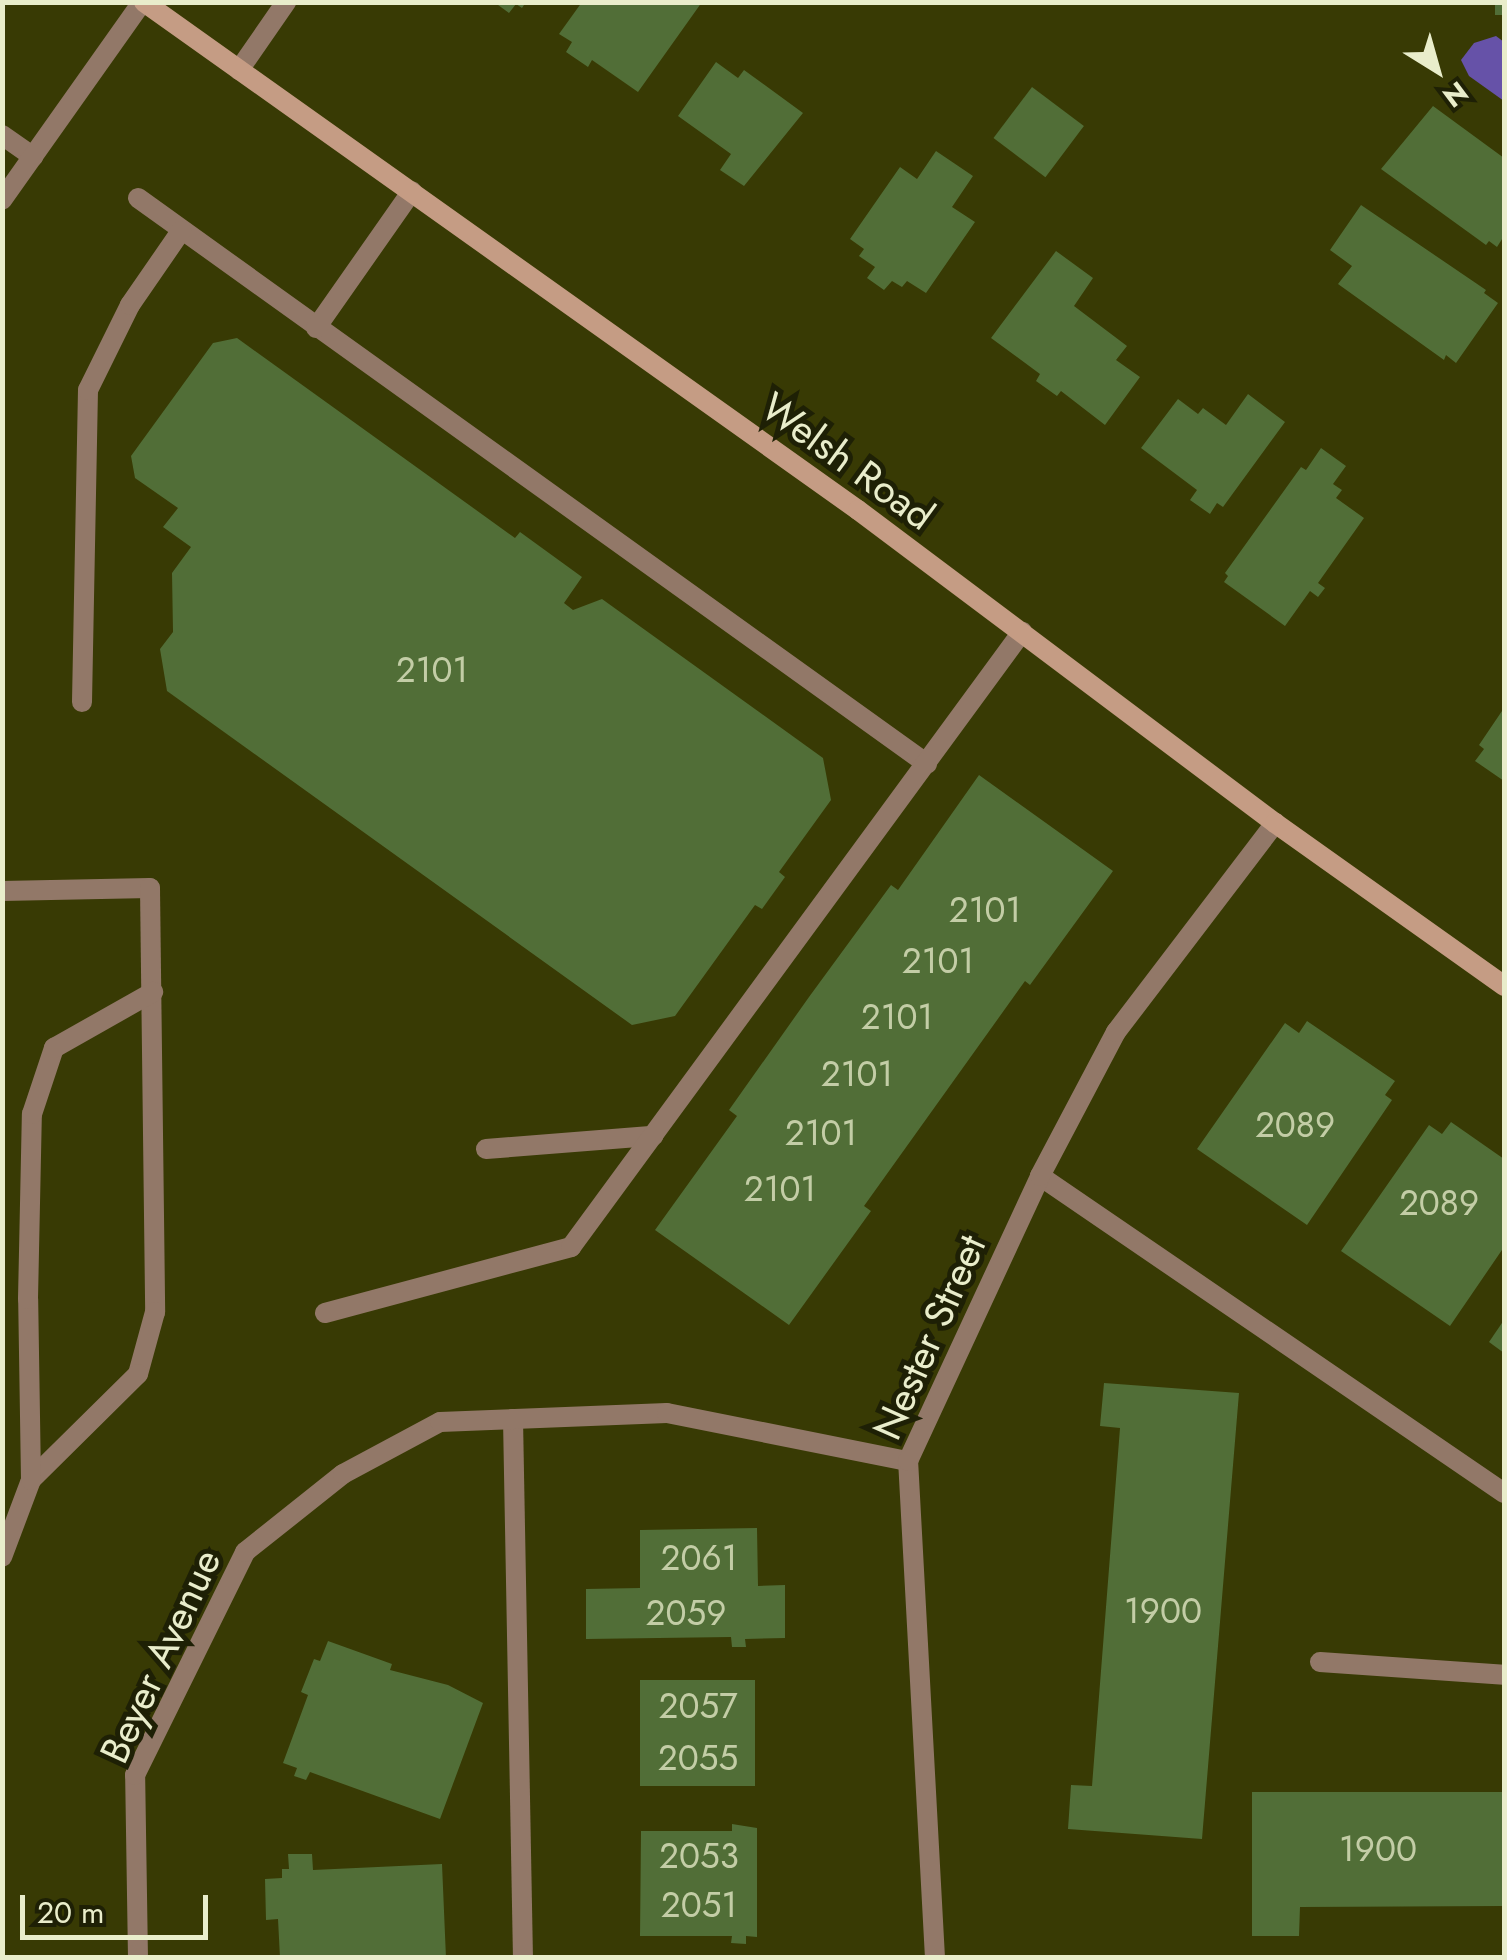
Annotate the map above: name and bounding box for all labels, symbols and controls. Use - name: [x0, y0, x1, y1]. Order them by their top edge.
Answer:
- north arrow: [1387, 20, 1487, 120]
- text: N: [1434, 71, 1477, 117]
- street label: Welsh Road: [752, 382, 944, 540]
- house number: 2101: [396, 649, 468, 691]
- house number: 2101: [949, 889, 1021, 931]
- house number: 2101: [902, 940, 974, 982]
- house number: 2101: [861, 996, 933, 1038]
- house number: 2101: [821, 1053, 893, 1095]
- house number: 2089: [1255, 1104, 1335, 1146]
- house number: 2101: [785, 1112, 857, 1154]
- house number: 2101: [744, 1168, 816, 1210]
- house number: 2089: [1399, 1182, 1479, 1224]
- street label: Nester Street: [863, 1227, 995, 1447]
- house number: 2061: [661, 1537, 737, 1579]
- street label: Beyer Avenue: [90, 1542, 230, 1770]
- house number: 1900: [1124, 1590, 1202, 1632]
- house number: 2059: [646, 1592, 726, 1634]
- house number: 2057: [658, 1685, 738, 1727]
- house number: 2055: [658, 1737, 738, 1779]
- house number: 1900: [1339, 1828, 1417, 1870]
- house number: 2053: [659, 1835, 739, 1877]
- scale bar: [25, 1875, 212, 1937]
- house number: 2051: [661, 1884, 737, 1926]
- text: 20 m: [37, 1891, 104, 1934]

